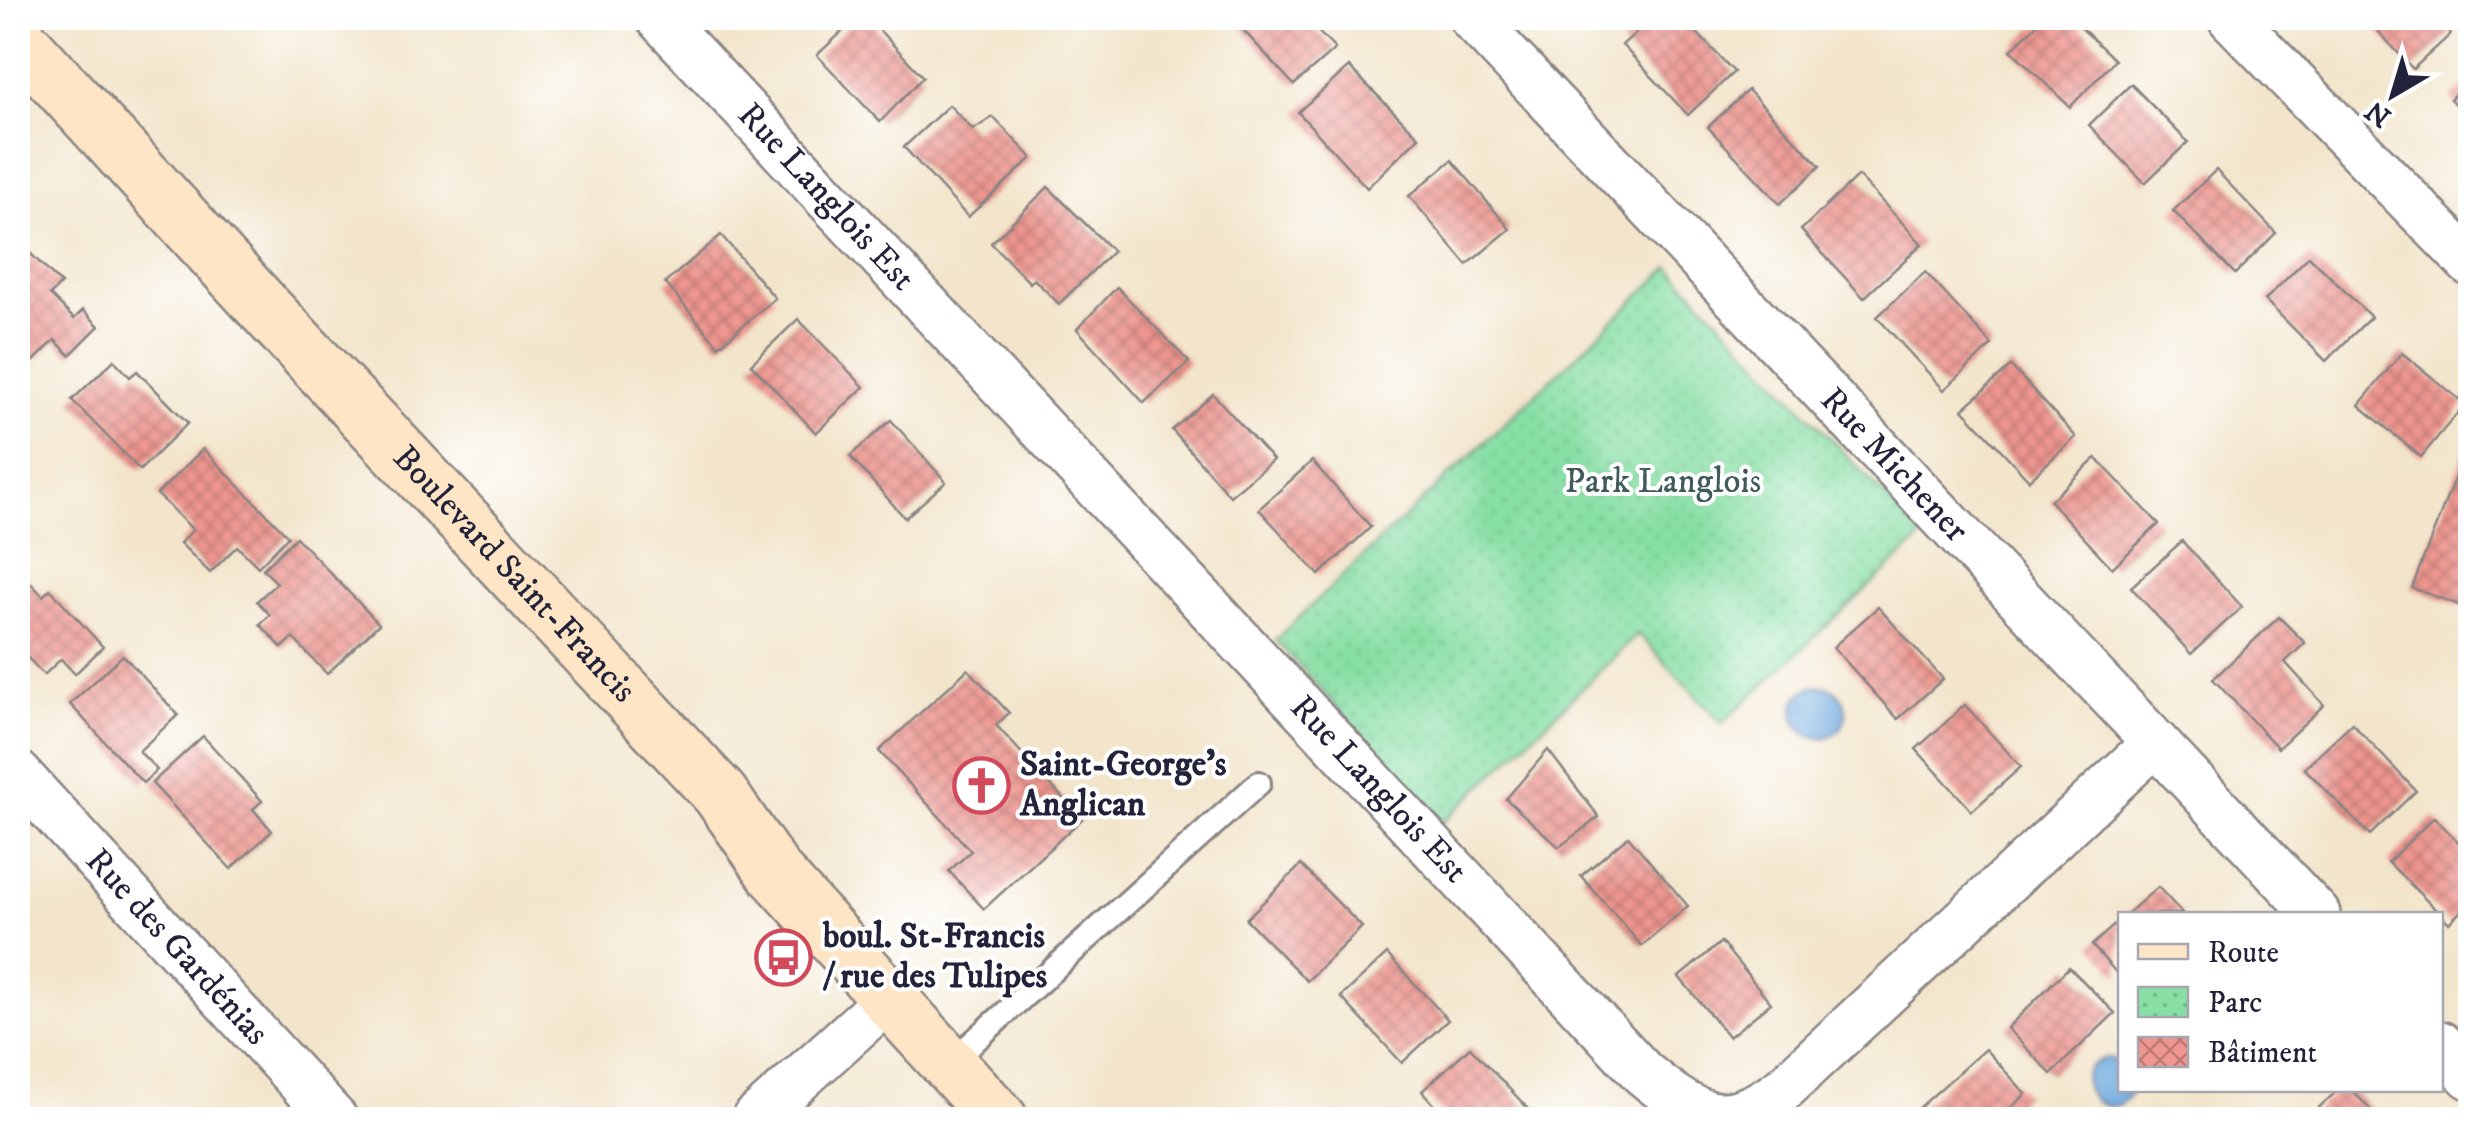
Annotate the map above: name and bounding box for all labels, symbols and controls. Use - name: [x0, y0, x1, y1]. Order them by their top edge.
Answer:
- north arrow: [2343, 45, 2443, 145]
- text: N: [2359, 93, 2398, 134]
- street label: Rue Langlois Est: [728, 94, 924, 300]
- street label: Rue Michener: [1810, 379, 1977, 552]
- street label: Boulevard Saint-Francis: [383, 437, 645, 712]
- park label: Park Langlois: [1565, 460, 1761, 504]
- street label: Rue Langlois Est: [1280, 686, 1477, 893]
- place label: Saint-George's Anglican: [1019, 743, 1227, 827]
- church icon: Saint-George's Anglican: [951, 755, 1011, 815]
- street label: Rue des Gardénias: [76, 840, 278, 1055]
- legend: [2118, 912, 2443, 1092]
- place label: boul. St-Francis / rue des Tulipes: [822, 915, 1048, 999]
- bus stop icon: boul. St-Francis / rue des Tulipes: [754, 927, 814, 987]
- text: Route: [2208, 935, 2279, 972]
- text: Parc: [2208, 985, 2262, 1022]
- text: Bâtiment: [2208, 1035, 2317, 1072]

